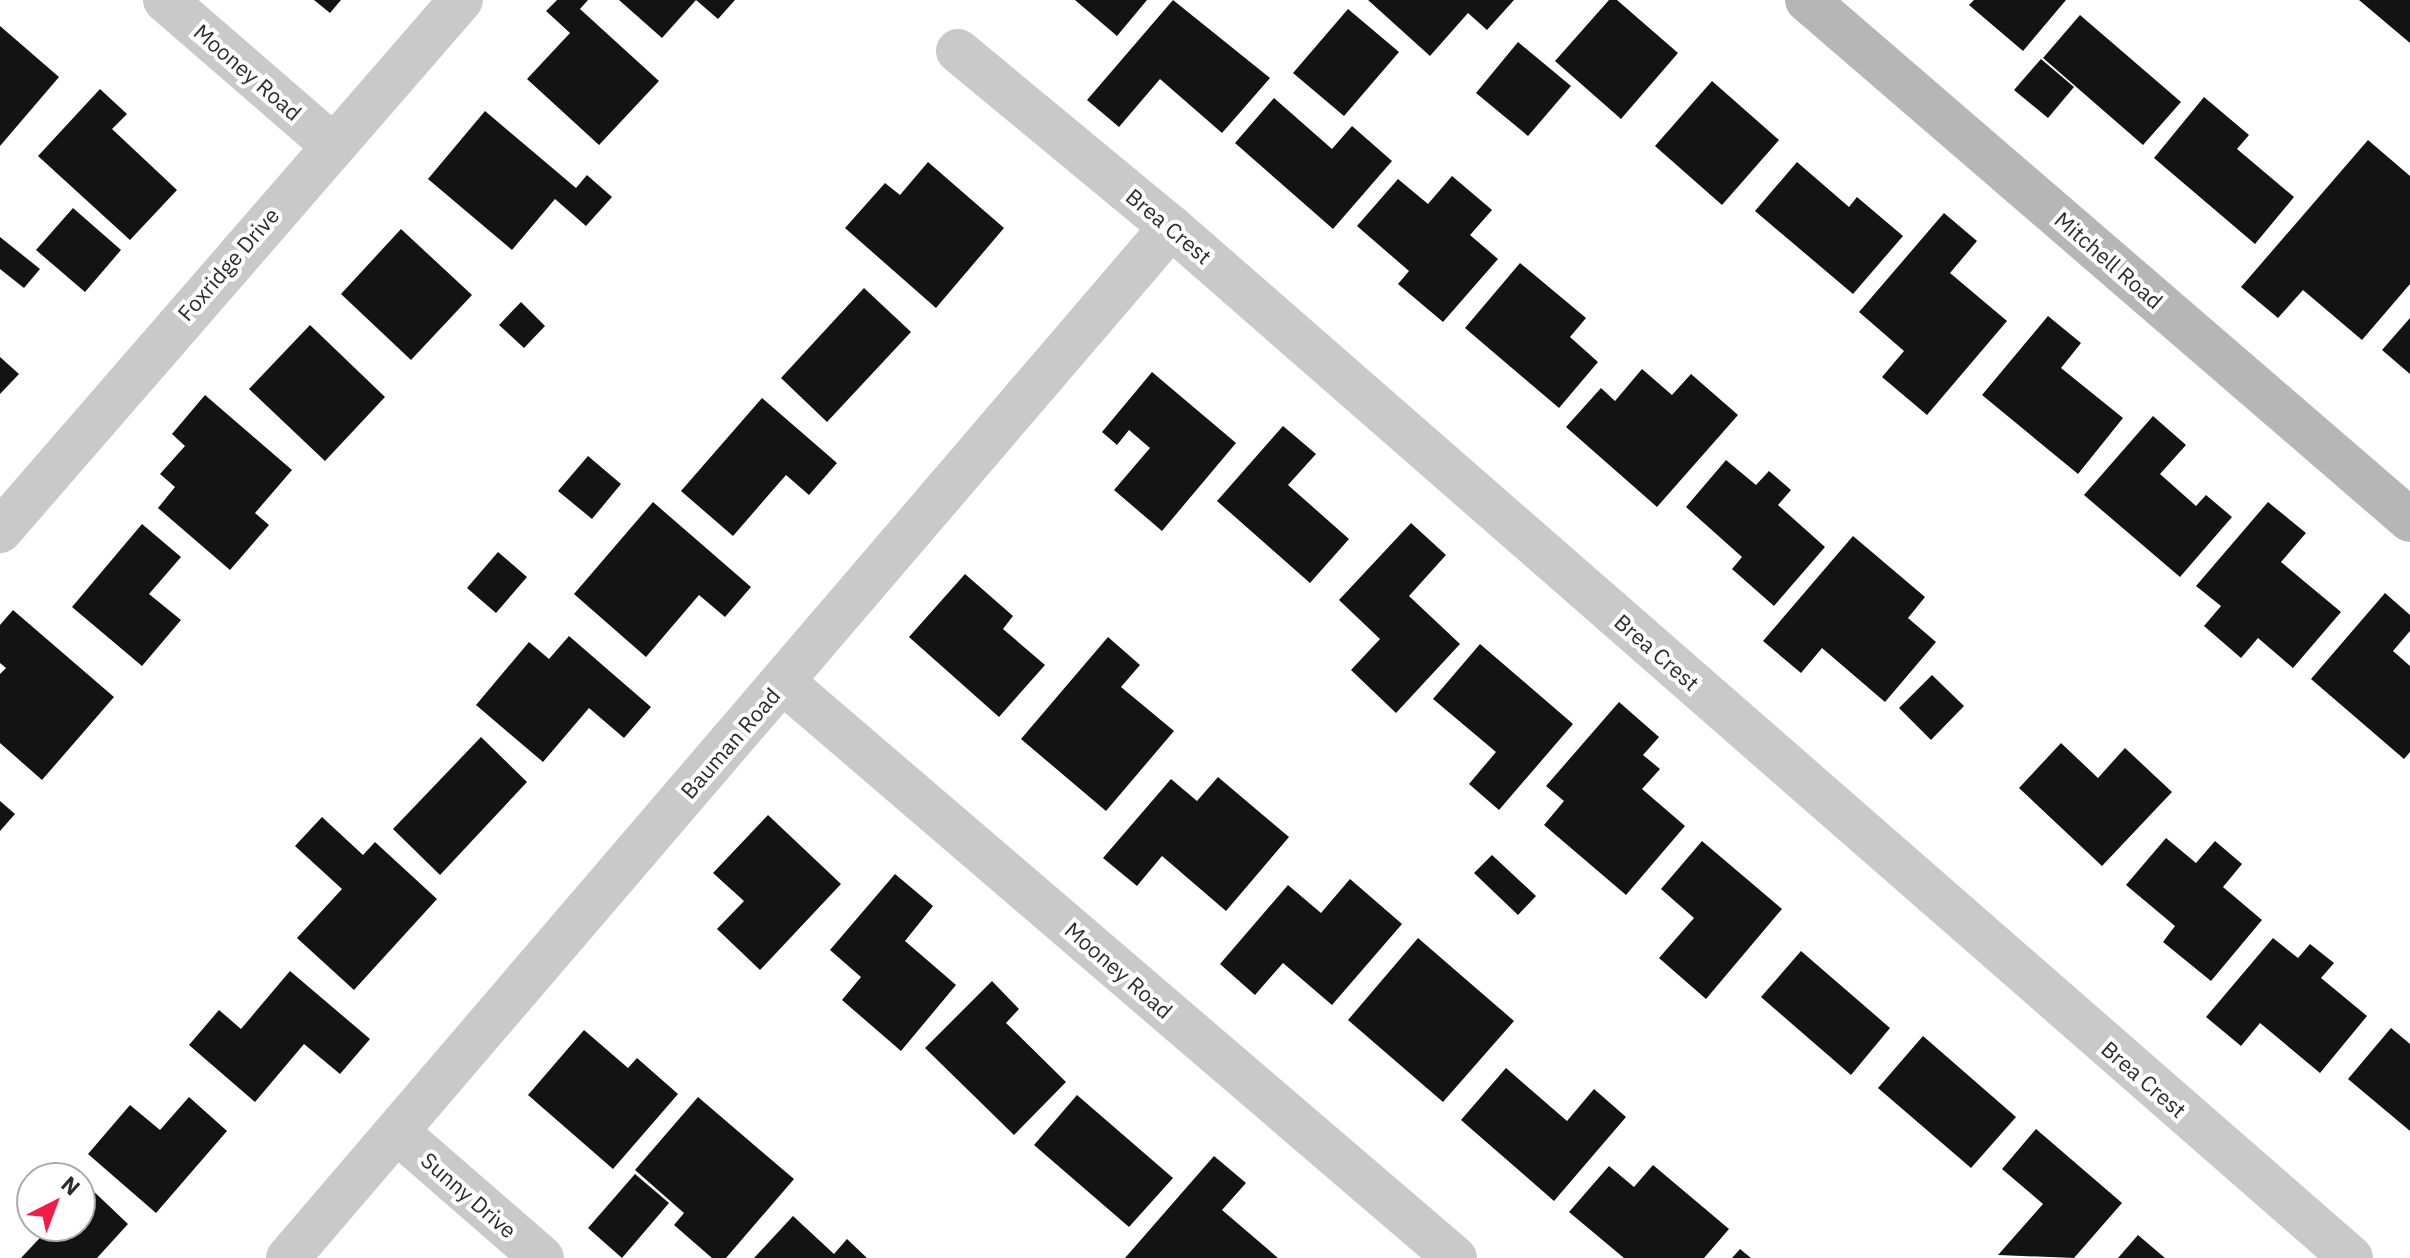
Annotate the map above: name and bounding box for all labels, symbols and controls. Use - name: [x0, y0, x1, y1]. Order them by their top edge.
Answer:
- street label: Mooney Road: [189, 18, 307, 126]
- street label: Brea Crest: [1121, 183, 1217, 269]
- street label: Foxridge Drive: [172, 202, 284, 326]
- street label: Mitchell Road: [2050, 206, 2168, 314]
- street label: Brea Crest: [1609, 608, 1705, 696]
- street label: Bauman Road: [675, 682, 785, 804]
- street label: Mooney Road: [1060, 916, 1178, 1024]
- street label: Brea Crest: [2096, 1035, 2192, 1123]
- street label: Sunny Drive: [416, 1147, 522, 1243]
- north arrow: [16, 1162, 96, 1242]
- text: N: [55, 1169, 87, 1201]

